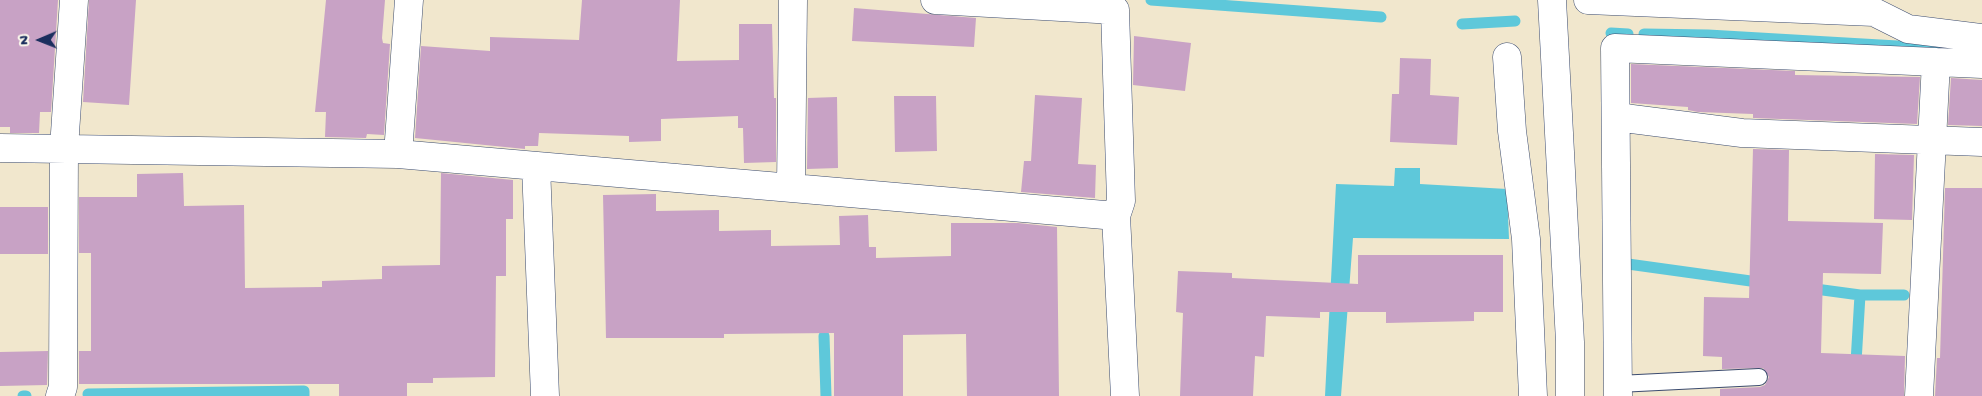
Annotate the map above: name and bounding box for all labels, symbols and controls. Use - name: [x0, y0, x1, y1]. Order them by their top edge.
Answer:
- north arrow: [15, 15, 65, 65]
- text: N: [16, 36, 33, 45]

